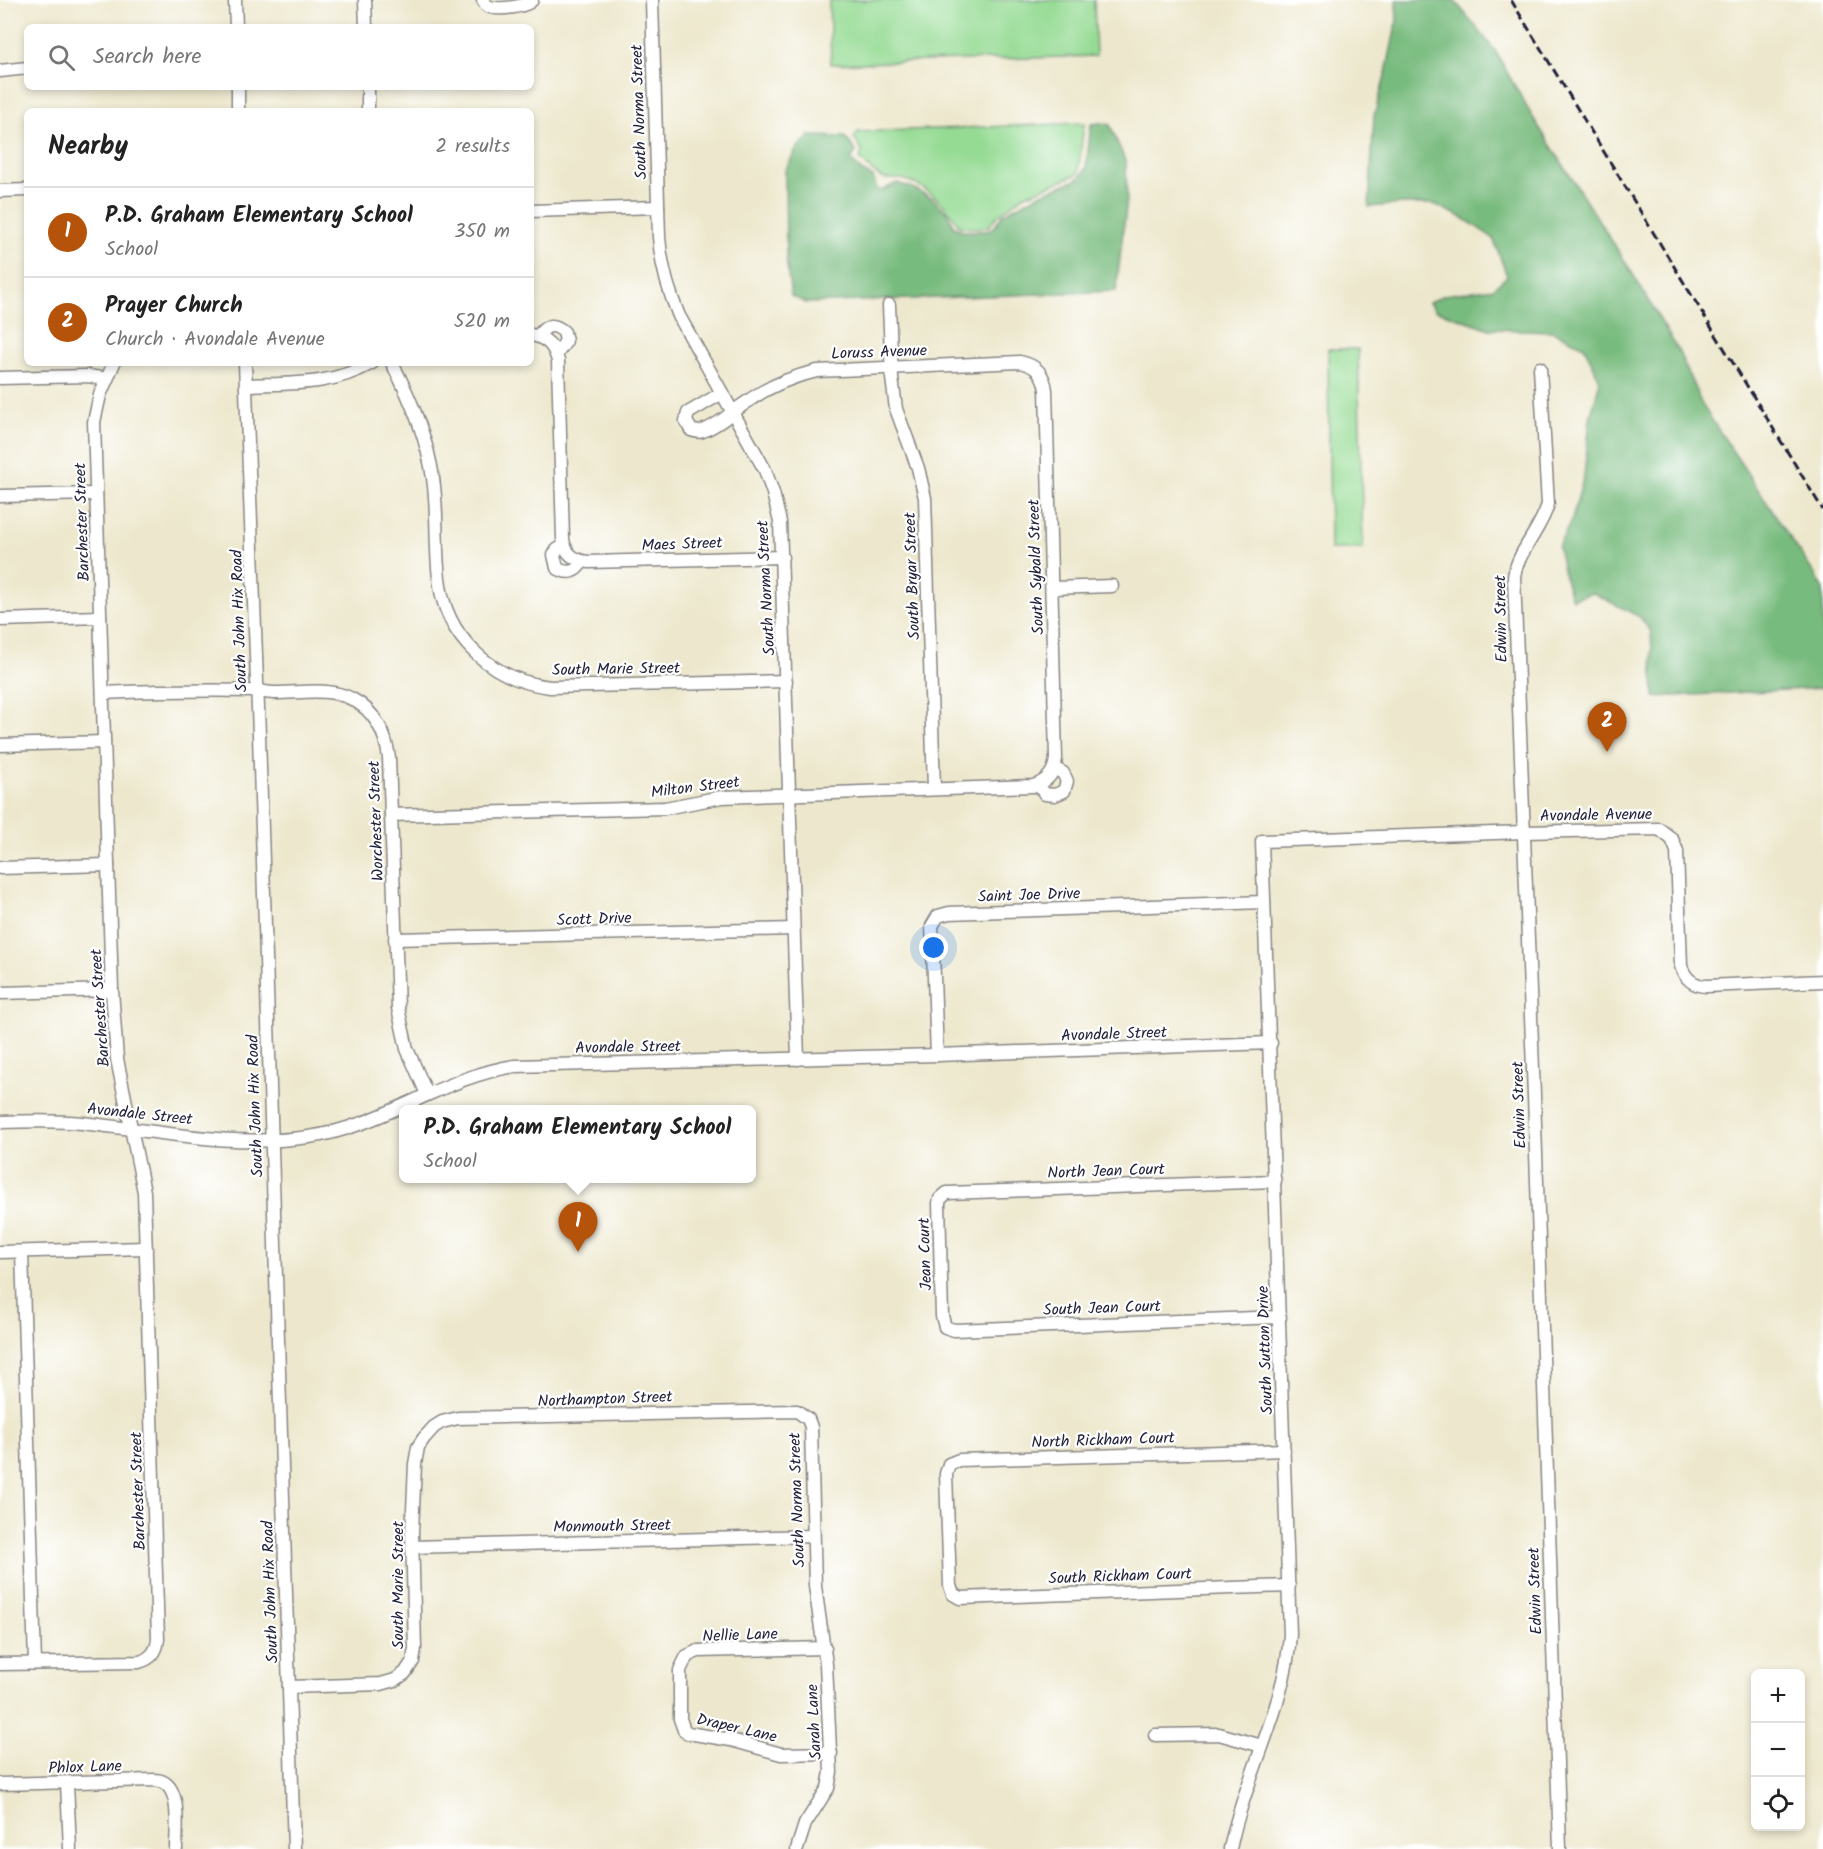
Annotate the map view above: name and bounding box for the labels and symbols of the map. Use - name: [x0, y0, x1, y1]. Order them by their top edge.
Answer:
- street label: South Norma Street: [625, 43, 654, 180]
- street label: Loruss Avenue: [831, 338, 928, 367]
- street label: Barchester Street: [68, 462, 97, 582]
- street label: South Sybald Street: [1022, 498, 1051, 635]
- street label: South Bryar Street: [898, 511, 927, 640]
- street label: South Norma Street: [750, 519, 783, 656]
- street label: Maes Street: [641, 531, 724, 558]
- street label: South John Hix Road: [224, 548, 254, 693]
- street label: Edwin Street: [1488, 574, 1515, 663]
- street label: South Marie Street: [552, 656, 681, 683]
- pin: 2: [1588, 702, 1626, 752]
- street label: Worchester Street: [362, 760, 391, 882]
- street label: Milton Street: [649, 770, 742, 805]
- street label: Avondale Avenue: [1540, 802, 1652, 829]
- street label: Saint Joe Drive: [977, 881, 1081, 910]
- street label: Scott Drive: [556, 906, 632, 933]
- your location: [919, 933, 948, 962]
- street label: Barchester Street: [84, 947, 117, 1068]
- street label: Avondale Street: [1061, 1020, 1168, 1049]
- street label: South John Hix Road: [240, 1033, 270, 1178]
- street label: Avondale Street: [575, 1034, 682, 1061]
- street label: Edwin Street: [1505, 1060, 1534, 1149]
- street label: Avondale Street: [86, 1097, 195, 1133]
- street label: North Jean Court: [1047, 1157, 1166, 1186]
- pin: 1: [558, 1202, 598, 1252]
- street label: Jean Court: [912, 1216, 939, 1291]
- street label: South Sutton Drive: [1251, 1285, 1280, 1415]
- street label: South Jean Court: [1043, 1294, 1162, 1323]
- street label: Northampton Street: [537, 1385, 674, 1414]
- street label: North Rickham Court: [1031, 1425, 1176, 1455]
- street label: Barchester Street: [124, 1431, 153, 1551]
- street label: South Norma Street: [783, 1431, 812, 1568]
- street label: Monmouth Street: [553, 1513, 672, 1540]
- street label: South John Hix Road: [255, 1519, 285, 1664]
- street label: South Marie Street: [386, 1520, 411, 1649]
- street label: Edwin Street: [1521, 1546, 1550, 1635]
- street label: South Rickham Court: [1048, 1561, 1193, 1591]
- street label: Nellie Lane: [702, 1622, 778, 1649]
- street label: Sarah Lane: [800, 1683, 829, 1760]
- street label: Draper Lane: [694, 1707, 779, 1750]
- street label: Phlox Lane: [48, 1754, 122, 1781]

